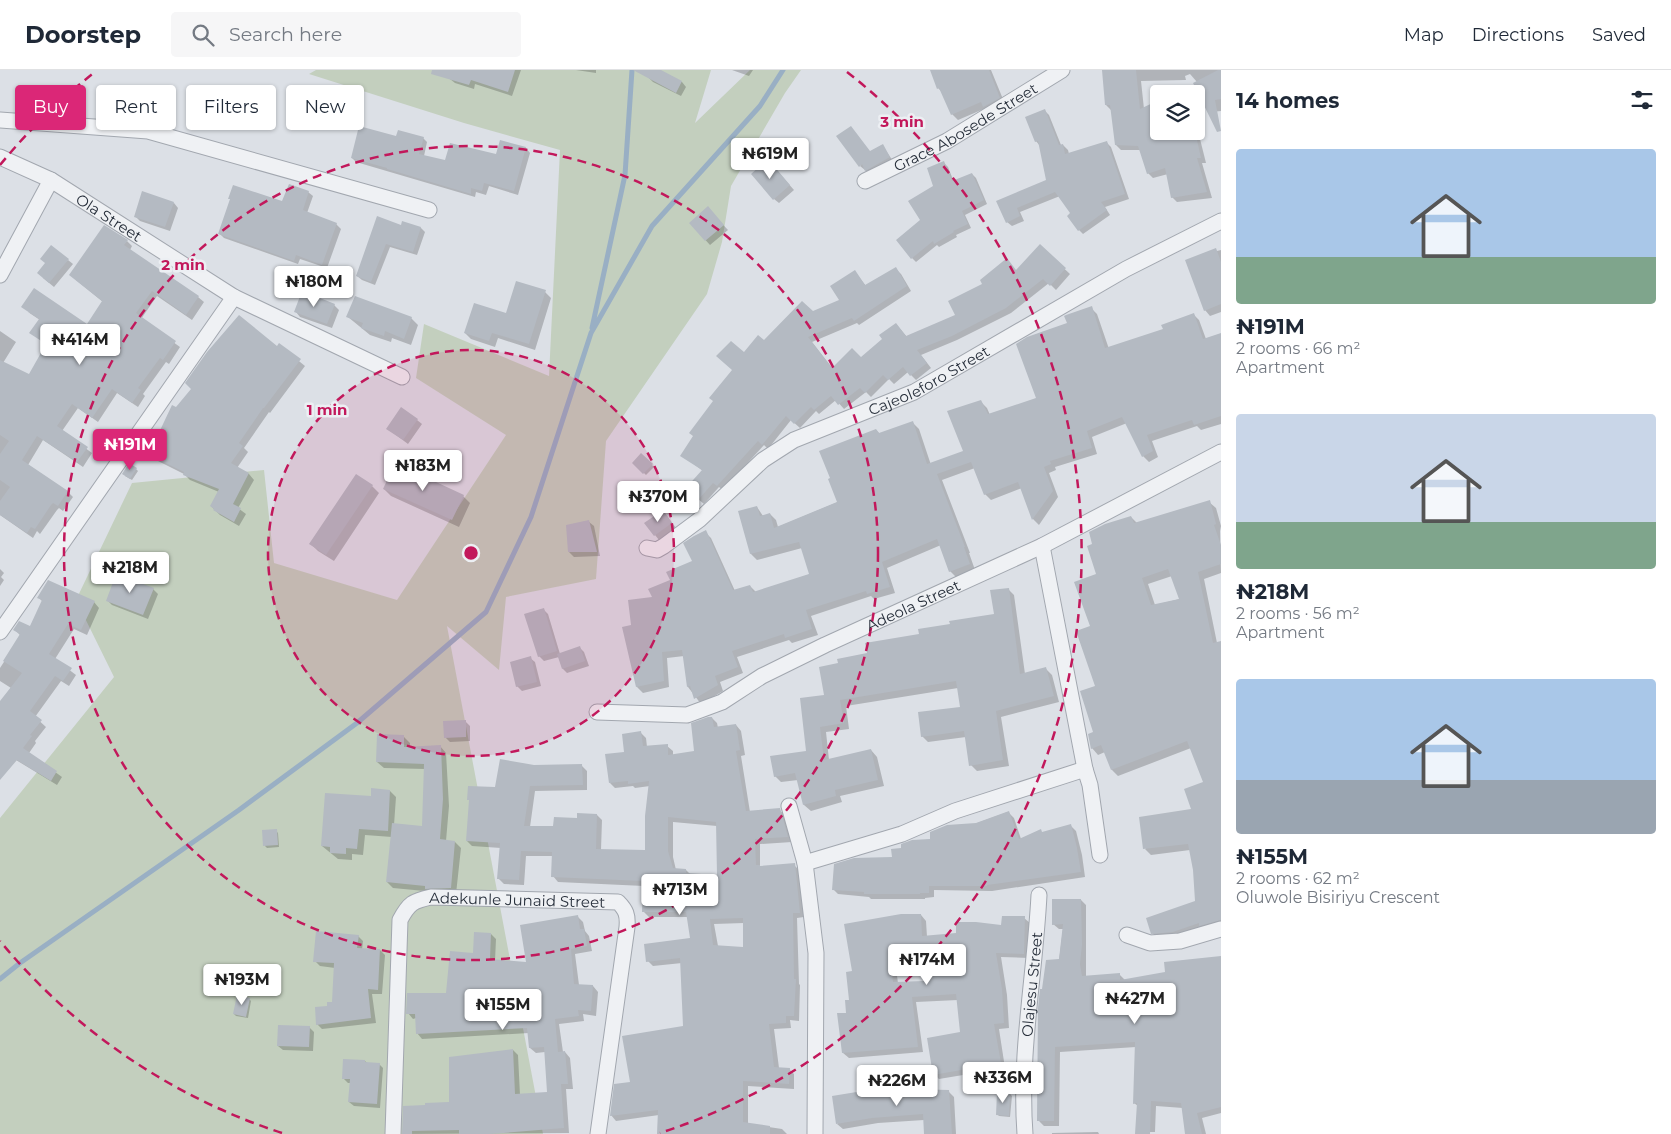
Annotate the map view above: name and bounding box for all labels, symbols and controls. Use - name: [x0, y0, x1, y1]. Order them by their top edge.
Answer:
- search box: [171, 12, 521, 57]
- text: Doorstep: [25, 20, 141, 49]
- icon: search: [189, 21, 217, 49]
- text: Search here: [229, 23, 342, 46]
- text: Map: [1404, 24, 1444, 46]
- text: Directions: [1472, 24, 1564, 46]
- text: Saved: [1592, 24, 1646, 46]
- street label: Grace Abosede Street: [890, 78, 1040, 175]
- chip: Buy: [15, 85, 86, 130]
- chip: Rent: [96, 85, 176, 130]
- chip: Filters: [186, 85, 276, 130]
- chip: New: [286, 85, 364, 130]
- map controls: [1150, 85, 1205, 140]
- button: layers: [1150, 85, 1205, 140]
- icon: filters: [1628, 86, 1656, 114]
- text: 14 homes: [1236, 88, 1340, 113]
- text: 3 min: [879, 112, 924, 131]
- pin: ₦619M: [735, 138, 805, 180]
- text: ₦619M: [742, 144, 798, 163]
- icon: home: [1401, 181, 1491, 271]
- street label: Ola Street: [73, 189, 146, 245]
- text: 2 min: [161, 255, 205, 274]
- pin: ₦180M: [279, 266, 349, 308]
- text: ₦180M: [285, 272, 343, 291]
- text: ₦191M: [1236, 314, 1305, 339]
- pin: ₦414M: [45, 324, 115, 366]
- text: ₦414M: [51, 330, 109, 349]
- text: 2 rooms · 66 m²: [1236, 339, 1360, 358]
- street label: Cajeoleforo Street: [865, 341, 993, 419]
- text: Apartment: [1236, 358, 1325, 377]
- text: 1 min: [307, 400, 347, 419]
- pin: ₦191M: [95, 428, 165, 471]
- text: ₦191M: [104, 435, 156, 454]
- icon: home: [1401, 446, 1491, 536]
- pin: ₦183M: [388, 450, 458, 492]
- text: ₦183M: [395, 456, 451, 475]
- pin: ₦370M: [623, 480, 693, 523]
- text: ₦370M: [628, 487, 688, 506]
- centre of rings: [462, 544, 480, 562]
- pin: ₦218M: [95, 552, 165, 594]
- text: ₦218M: [102, 558, 158, 577]
- street label: Adeola Street: [863, 575, 963, 635]
- text: ₦218M: [1236, 579, 1309, 604]
- text: 2 rooms · 56 m²: [1236, 604, 1360, 623]
- text: Apartment: [1236, 623, 1325, 642]
- icon: home: [1401, 711, 1491, 801]
- text: ₦155M: [1236, 844, 1308, 869]
- text: 2 rooms · 62 m²: [1236, 869, 1360, 888]
- pin: ₦713M: [645, 874, 715, 916]
- text: ₦713M: [652, 880, 708, 899]
- street label: Adekunle Junaid Street: [429, 887, 606, 911]
- text: Oluwole Bisiriyu Crescent: [1236, 888, 1440, 907]
- street label: Olajesu Street: [1017, 931, 1046, 1038]
- pin: ₦174M: [892, 944, 962, 986]
- text: ₦174M: [899, 950, 955, 969]
- pin: ₦193M: [207, 964, 277, 1006]
- text: ₦193M: [214, 970, 270, 989]
- pin: ₦427M: [1100, 982, 1170, 1025]
- pin: ₦155M: [468, 988, 538, 1031]
- text: ₦427M: [1105, 989, 1165, 1008]
- text: ₦155M: [476, 995, 530, 1014]
- pin: ₦336M: [968, 1062, 1038, 1104]
- pin: ₦226M: [862, 1064, 932, 1107]
- text: ₦336M: [974, 1068, 1032, 1087]
- text: ₦226M: [868, 1071, 926, 1090]

